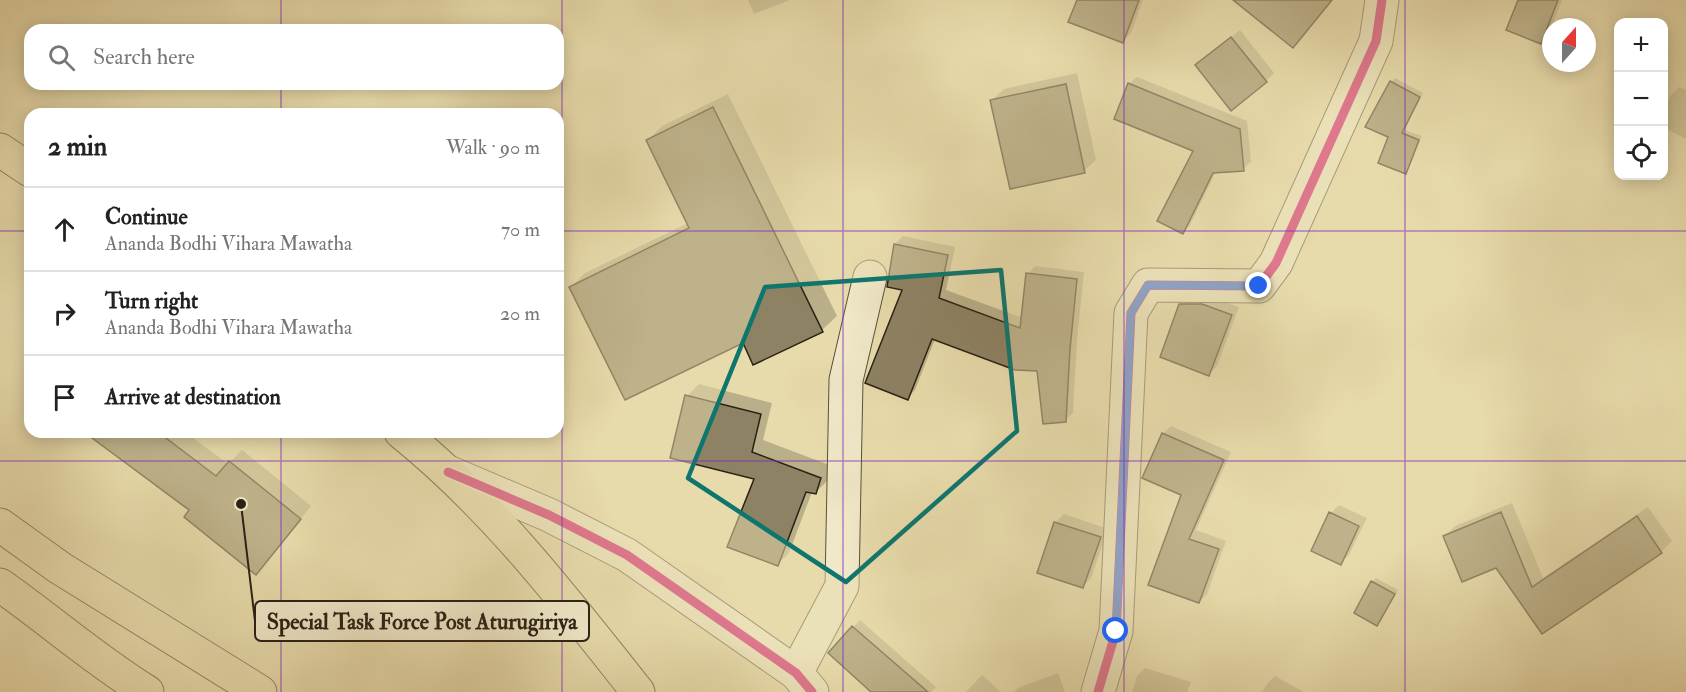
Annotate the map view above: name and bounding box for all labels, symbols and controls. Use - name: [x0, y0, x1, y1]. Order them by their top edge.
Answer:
- north arrow: [1542, 18, 1596, 72]
- map controls: [1614, 18, 1668, 180]
- button: +: [1614, 18, 1668, 72]
- search box: [24, 24, 564, 90]
- icon: search: [45, 41, 78, 74]
- text: Search here: [93, 43, 195, 71]
- button: −: [1614, 72, 1668, 126]
- button: locate: [1614, 126, 1668, 180]
- text: 2 min: [48, 131, 107, 163]
- text: Walk · 90 m: [446, 135, 540, 160]
- text: Continue: [105, 203, 188, 231]
- icon: ahead: [48, 213, 81, 246]
- text: 70 m: [501, 217, 540, 242]
- text: Ananda Bodhi Vihara Mawatha: [105, 231, 352, 256]
- route end: [1245, 272, 1271, 298]
- text: Turn right: [105, 287, 198, 315]
- icon: right: [48, 297, 81, 330]
- text: 20 m: [500, 301, 540, 326]
- text: Ananda Bodhi Vihara Mawatha: [105, 315, 352, 340]
- icon: arrive: [48, 381, 81, 414]
- text: Arrive at destination: [105, 383, 281, 411]
- callout: Special Task Force Post Aturugiriya: [255, 601, 589, 641]
- text: Special Task Force Post Aturugiriya: [267, 608, 578, 637]
- route start: [1102, 617, 1128, 643]

